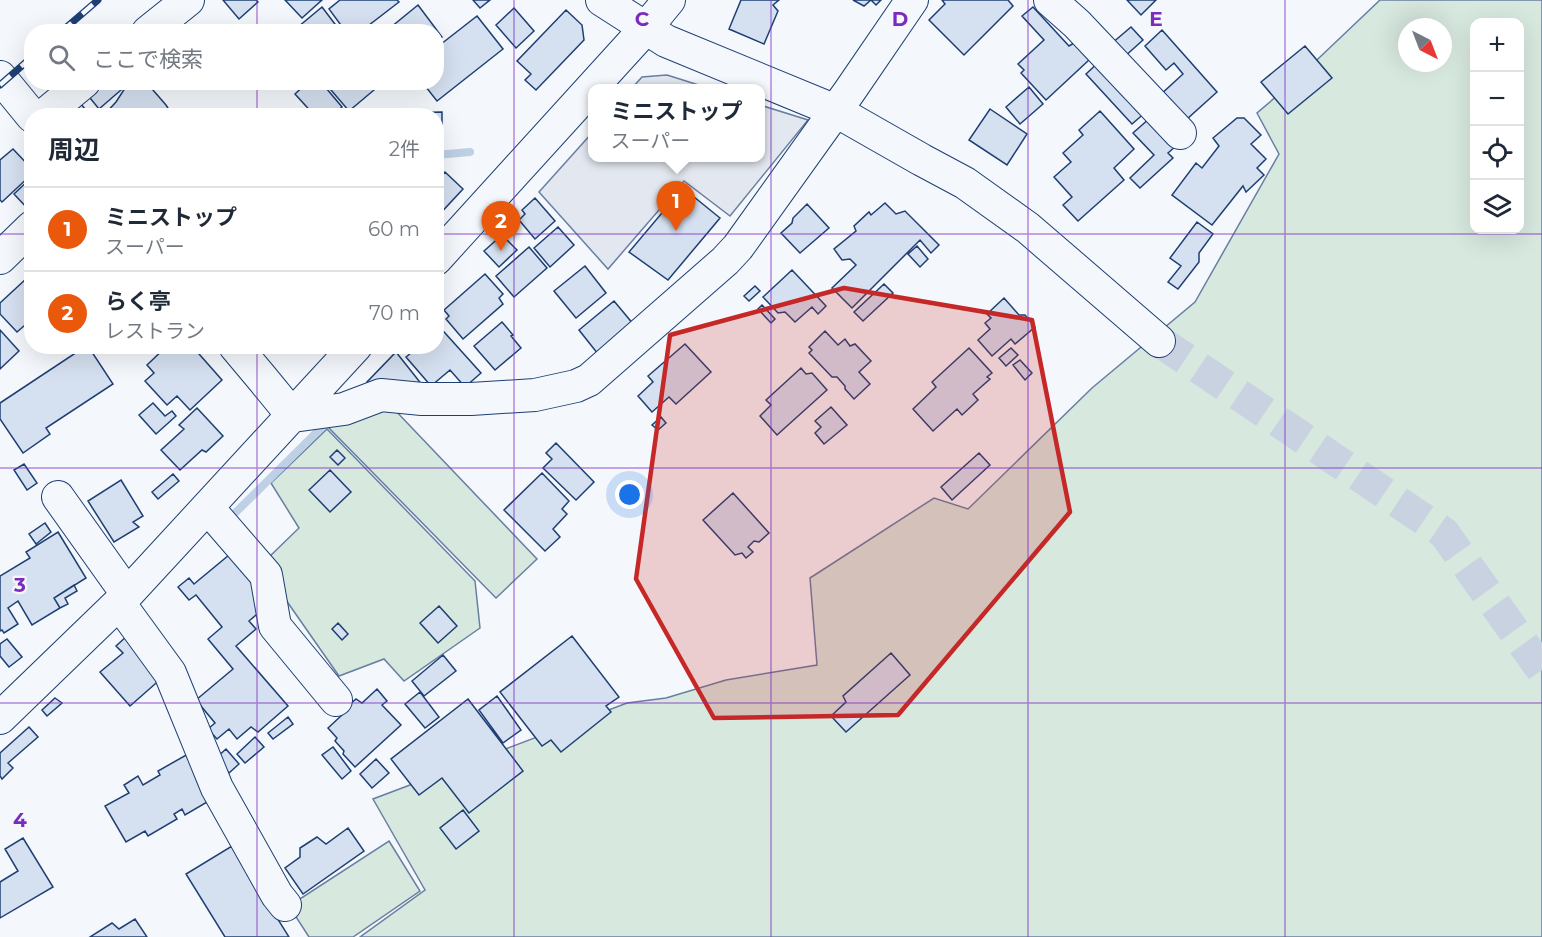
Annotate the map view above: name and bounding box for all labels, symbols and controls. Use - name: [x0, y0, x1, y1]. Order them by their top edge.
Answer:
- text: C: [635, 7, 650, 31]
- text: D: [892, 7, 908, 31]
- text: E: [1149, 7, 1163, 31]
- north arrow: [1398, 18, 1452, 72]
- map controls: [1470, 18, 1524, 234]
- button: +: [1470, 18, 1524, 72]
- search box: [24, 24, 444, 90]
- icon: search: [45, 41, 78, 74]
- text: ここで検索: [93, 46, 203, 73]
- button: −: [1470, 72, 1524, 126]
- popup: [588, 84, 765, 162]
- text: ミニストップ: [610, 98, 743, 125]
- button: locate: [1470, 126, 1524, 180]
- text: スーパー: [610, 129, 690, 153]
- text: 周辺: [48, 134, 100, 166]
- text: 2件: [389, 137, 420, 161]
- button: layers: [1470, 180, 1524, 234]
- pin: 1: [656, 182, 696, 231]
- pin: 2: [482, 202, 520, 251]
- text: ミニストップ: [105, 204, 237, 231]
- text: 1: [64, 217, 71, 241]
- text: 60 m: [368, 217, 420, 241]
- text: スーパー: [105, 235, 185, 259]
- text: らく亭: [105, 288, 171, 315]
- text: 2: [62, 301, 73, 325]
- text: 70 m: [369, 301, 420, 325]
- text: レストラン: [105, 319, 205, 343]
- your location: [615, 480, 644, 509]
- text: 3: [13, 573, 26, 597]
- text: 4: [13, 808, 27, 832]

